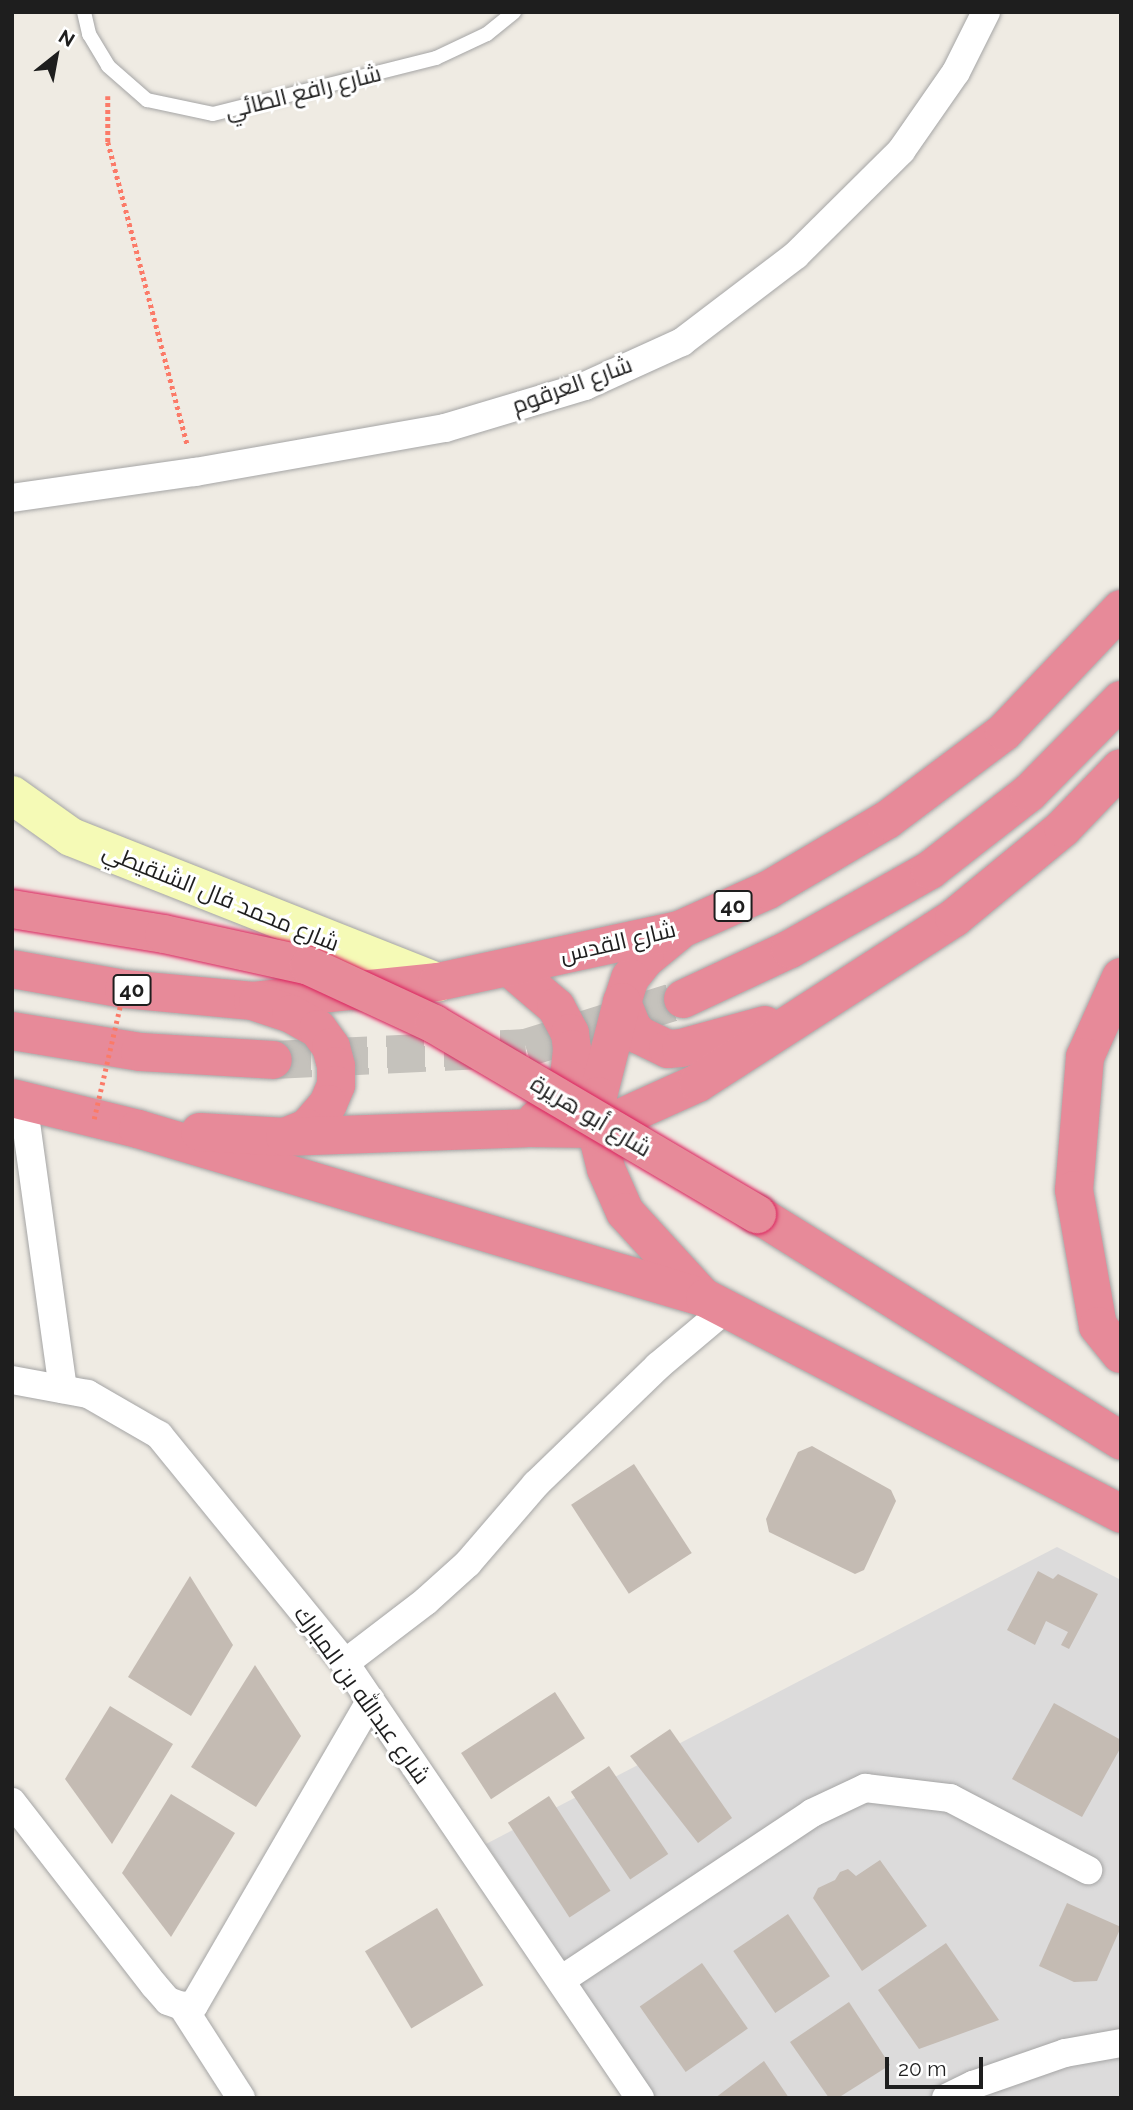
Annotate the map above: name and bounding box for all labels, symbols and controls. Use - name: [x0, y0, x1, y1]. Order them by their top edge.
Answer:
- north arrow: [21, 21, 91, 91]
- text: N: [55, 25, 79, 51]
- street label: شارع رافع الطائي: [222, 59, 384, 125]
- street label: شارع العرقوم: [508, 350, 636, 420]
- street label: شارع محمد فال الشنقيطي: [99, 837, 343, 957]
- road number: 40: [712, 888, 754, 923]
- street label: شارع القدس: [558, 915, 678, 969]
- road number: 40: [111, 972, 153, 1007]
- street label: شارع أبو هريرة: [526, 1069, 656, 1163]
- street label: شارع عبدالله بن المبارك: [288, 1601, 436, 1789]
- scale bar: [888, 2044, 986, 2088]
- text: 20 m: [898, 2056, 946, 2081]

